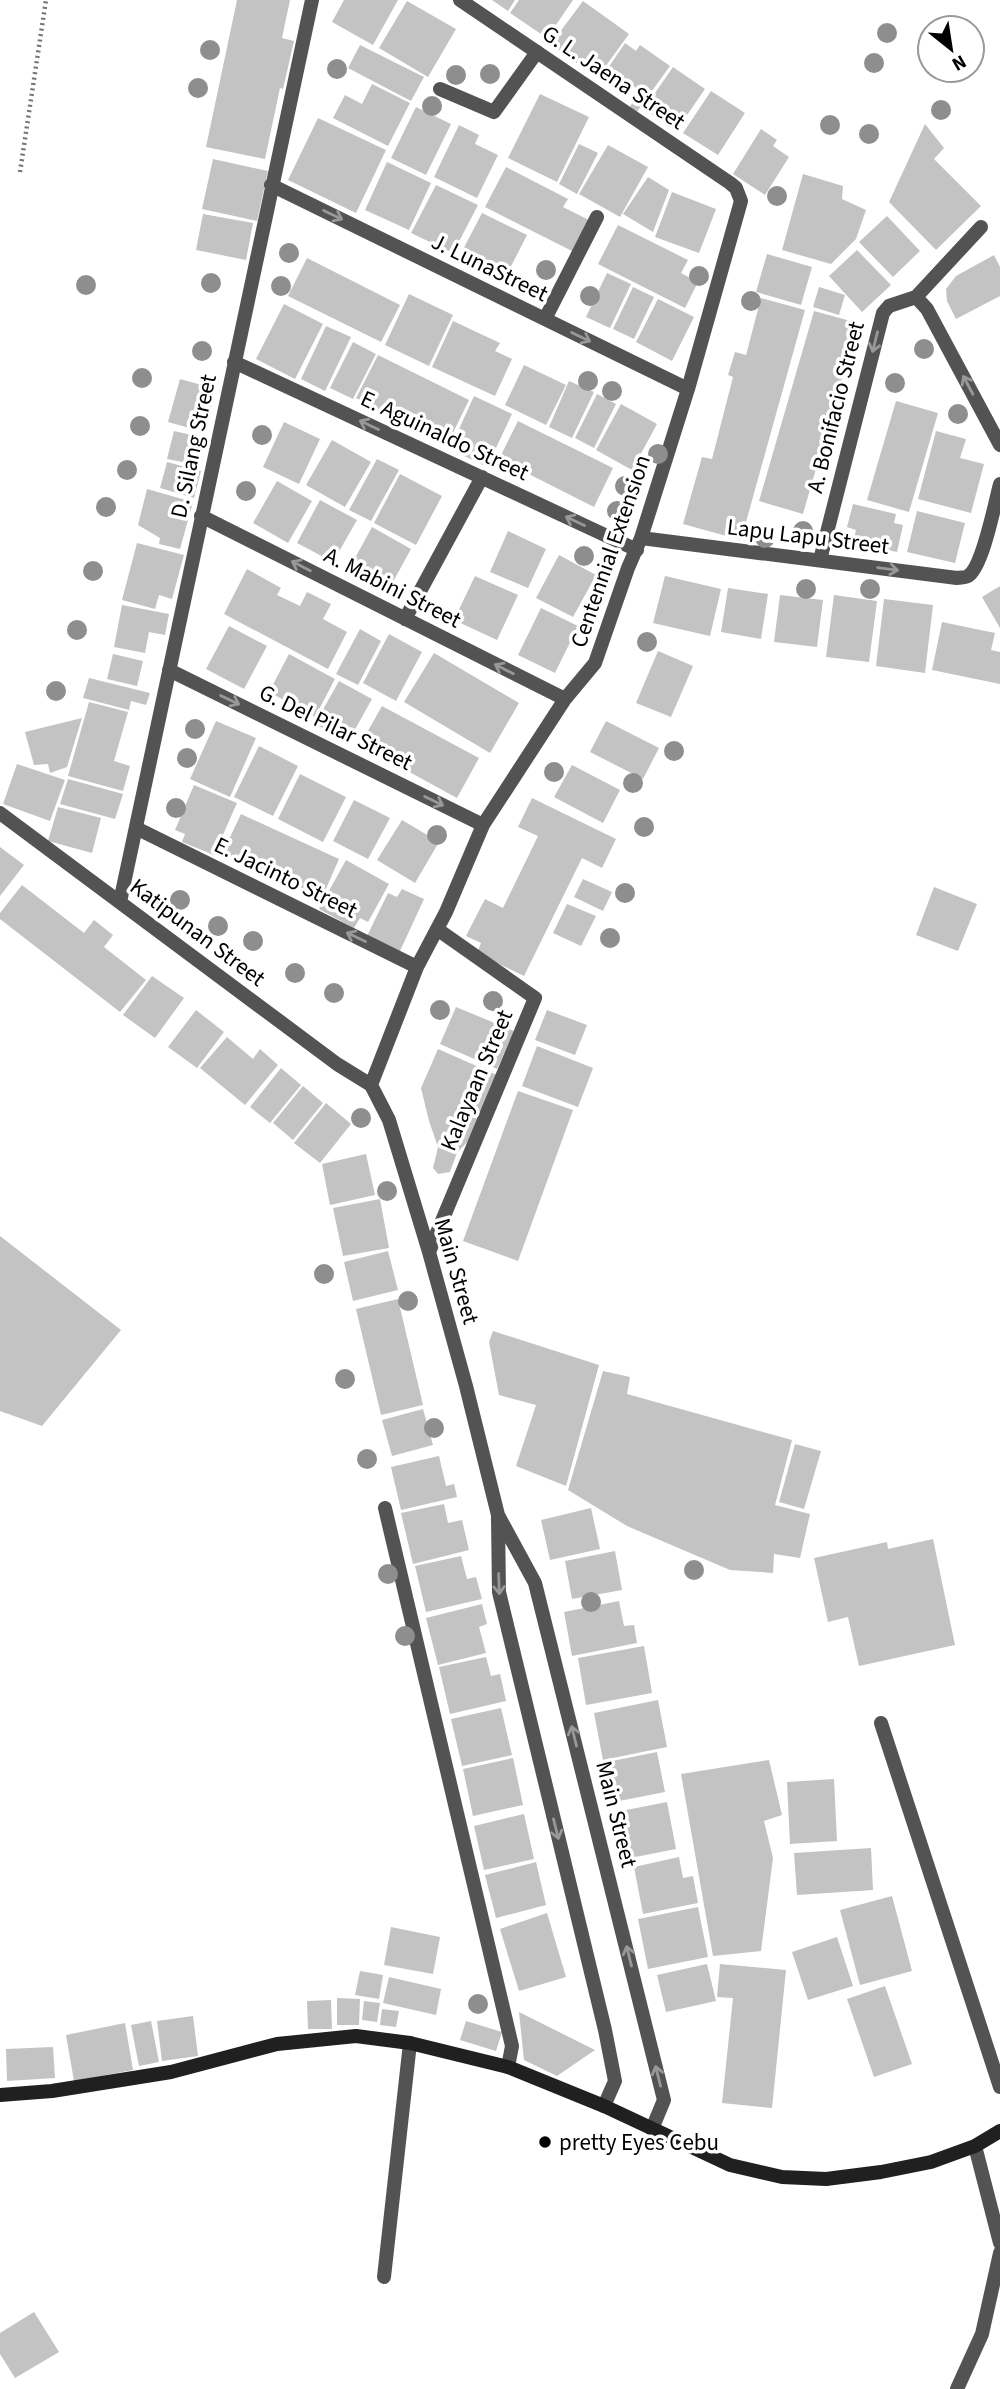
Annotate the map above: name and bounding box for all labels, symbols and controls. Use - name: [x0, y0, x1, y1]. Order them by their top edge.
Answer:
- north arrow: [916, 14, 986, 84]
- street label: G. L. Jaena Street: [536, 17, 692, 138]
- text: N: [947, 48, 971, 77]
- one-way arrow: [322, 209, 343, 222]
- street label: J. LunaStreet: [426, 225, 554, 310]
- street label: A. Bonifacio Street: [798, 318, 873, 496]
- one-way arrow: [868, 330, 881, 353]
- one-way arrow: [570, 331, 591, 344]
- street label: D. Silang Street: [162, 371, 225, 521]
- one-way arrow: [961, 375, 974, 396]
- street label: E. Aguinaldo Street: [355, 382, 535, 489]
- one-way arrow: [359, 418, 380, 431]
- street label: Centennial Extension: [562, 450, 659, 652]
- street label: Lapu Lapu Street: [725, 510, 891, 563]
- one-way arrow: [565, 514, 586, 527]
- street label: A. Mabini Street: [318, 539, 467, 636]
- one-way arrow: [291, 559, 312, 573]
- one-way arrow: [876, 563, 899, 576]
- one-way arrow: [494, 661, 515, 675]
- street label: G. Del Pilar Street: [254, 676, 418, 779]
- one-way arrow: [219, 694, 240, 708]
- one-way arrow: [423, 795, 444, 808]
- street label: E. Jacinto Street: [208, 828, 363, 927]
- street label: Katipunan Street: [123, 870, 273, 995]
- one-way arrow: [346, 929, 367, 943]
- street label: Kalayaan Street: [432, 1004, 521, 1156]
- street label: Main Street: [426, 1214, 487, 1328]
- one-way arrow: [492, 1572, 505, 1595]
- one-way arrow: [567, 1725, 580, 1748]
- street label: Main Street: [587, 1757, 646, 1871]
- one-way arrow: [550, 1817, 563, 1840]
- one-way arrow: [622, 1945, 635, 1968]
- one-way arrow: [651, 2066, 664, 2088]
- place label: pretty Eyes Cebu: [559, 2126, 719, 2159]
- marker: pretty Eyes Cebu: [537, 2134, 553, 2150]

